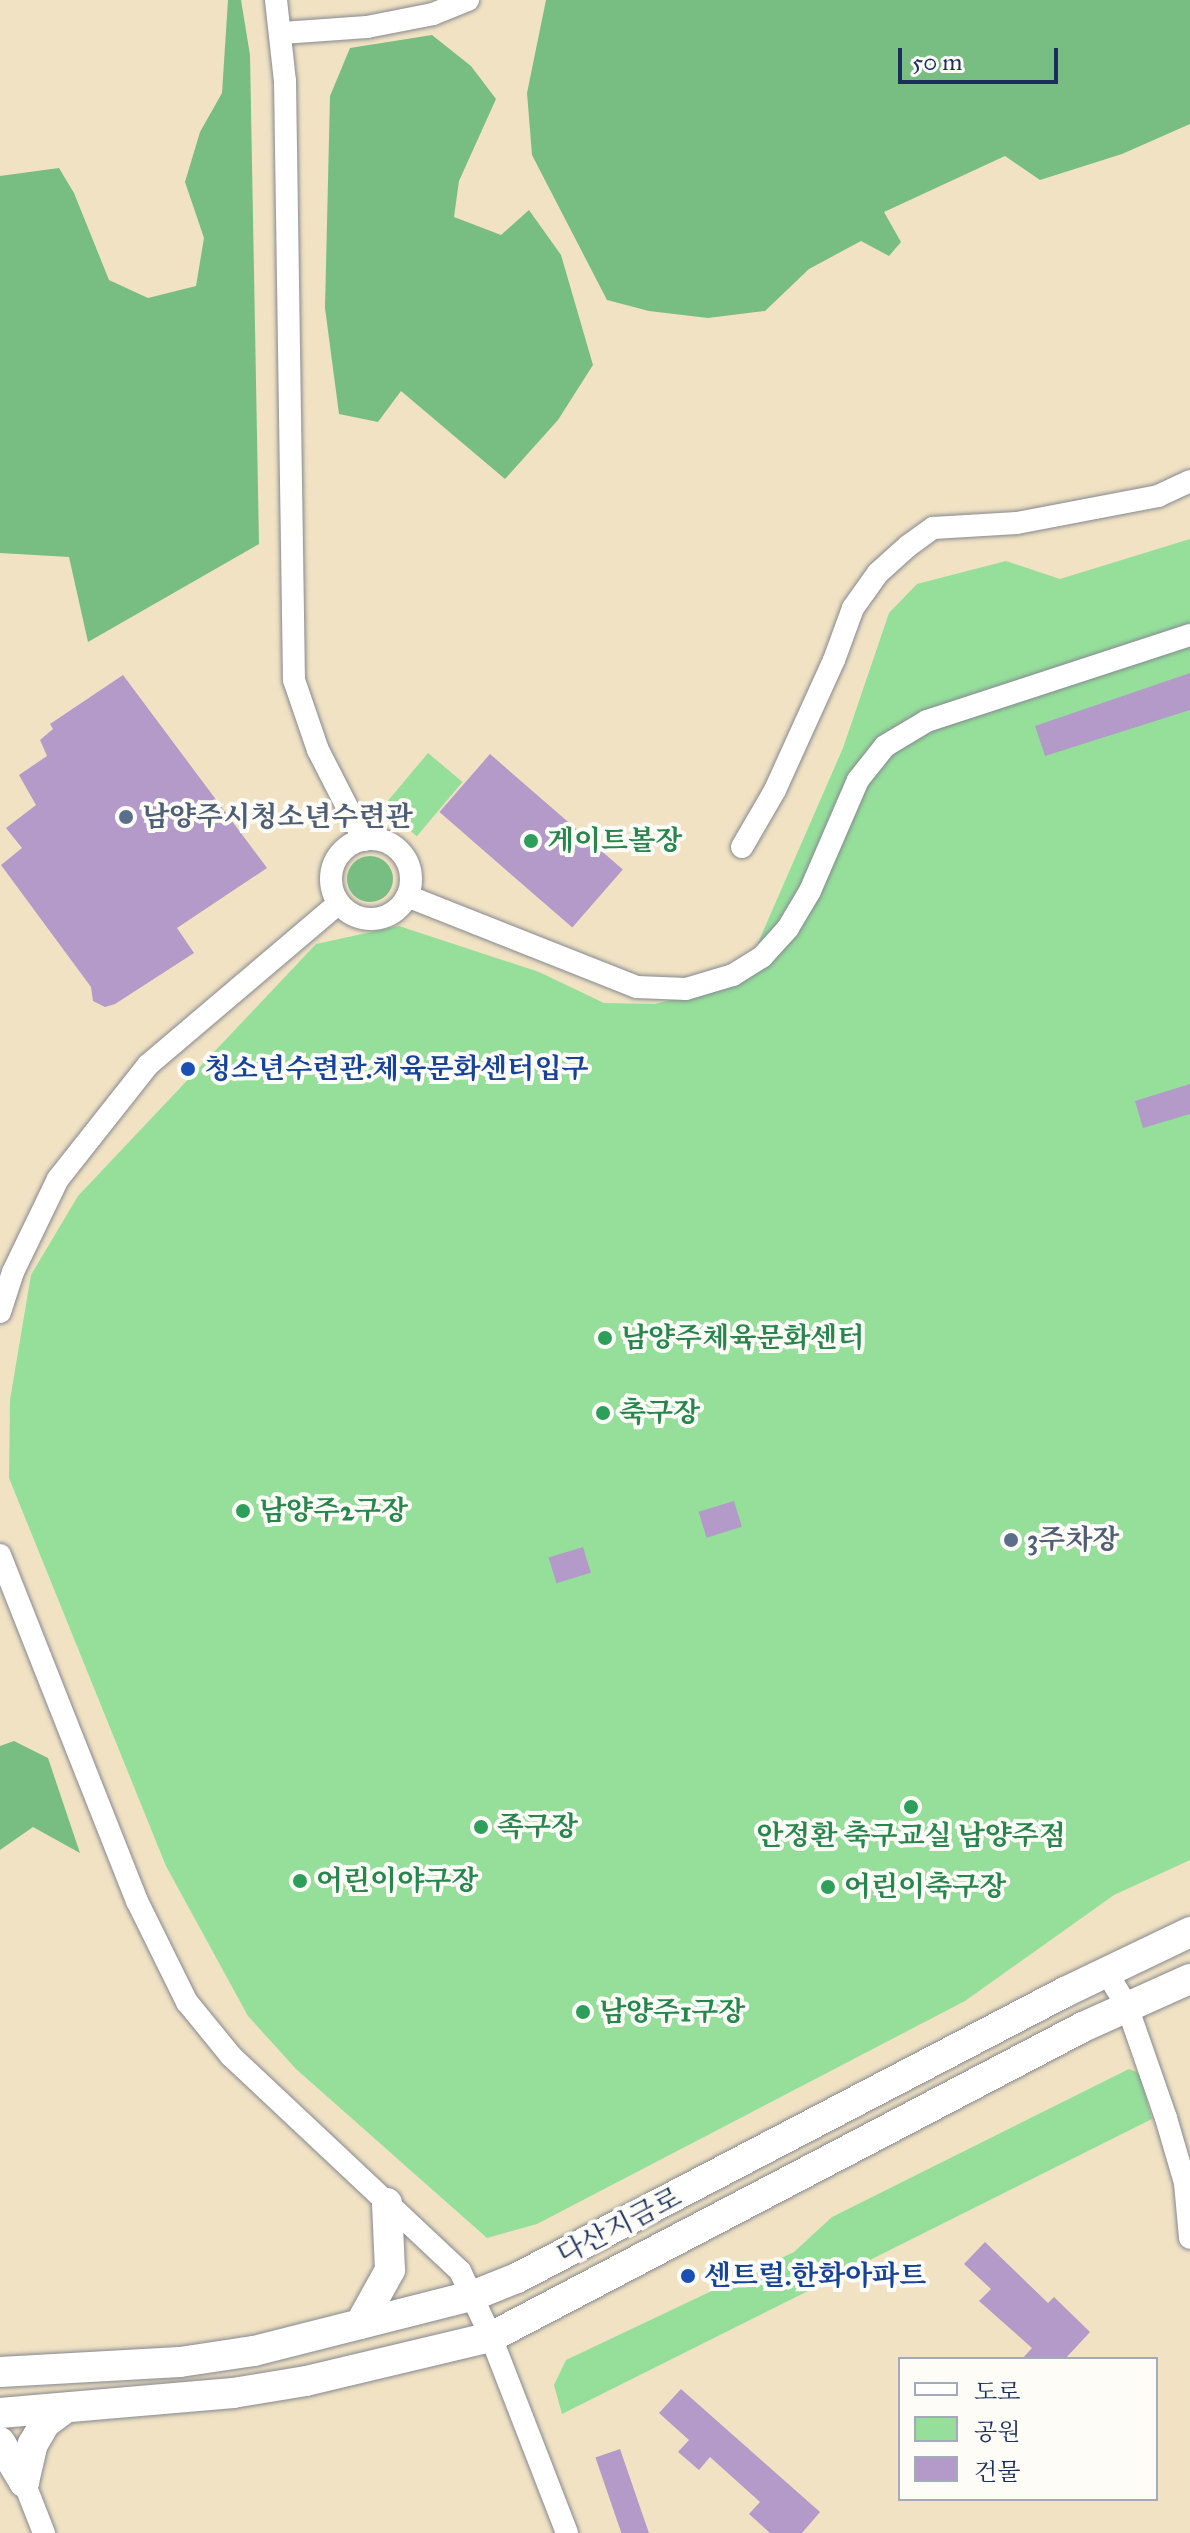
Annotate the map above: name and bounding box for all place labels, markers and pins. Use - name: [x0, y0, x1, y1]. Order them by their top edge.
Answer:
- place label: 남양주시청소년수련관: [142, 800, 412, 834]
- marker: 남양주시청소년수련관: [117, 808, 135, 826]
- place label: 게이트볼장: [547, 824, 682, 858]
- marker: 게이트볼장: [522, 832, 540, 850]
- place label: 청소년수련관.체육문화센터입구: [204, 1052, 588, 1086]
- marker: 청소년수련관.체육문화센터입구: [179, 1060, 197, 1078]
- place label: 남양주체육문화센터: [621, 1321, 864, 1355]
- marker: 남양주체육문화센터: [596, 1329, 614, 1347]
- place label: 축구장: [619, 1396, 700, 1430]
- marker: 축구장: [594, 1404, 612, 1422]
- place label: 남양주2구장: [259, 1494, 408, 1528]
- marker: 남양주2구장: [234, 1502, 252, 1520]
- place label: 3주차장: [1027, 1523, 1119, 1557]
- marker: 3주차장: [1002, 1531, 1020, 1549]
- marker: 안정환 축구교실 남양주점: [902, 1798, 920, 1816]
- place label: 족구장: [497, 1810, 578, 1844]
- marker: 족구장: [472, 1818, 490, 1836]
- place label: 안정환 축구교실 남양주점: [756, 1819, 1066, 1853]
- place label: 어린이야구장: [316, 1864, 478, 1898]
- place label: 어린이축구장: [844, 1870, 1006, 1904]
- marker: 어린이야구장: [291, 1872, 309, 1890]
- marker: 어린이축구장: [819, 1878, 837, 1896]
- place label: 남양주1구장: [599, 1995, 745, 2029]
- marker: 남양주1구장: [574, 2003, 592, 2021]
- place label: 센트럴.한화아파트: [704, 2259, 926, 2293]
- marker: 센트럴.한화아파트: [679, 2267, 697, 2285]

